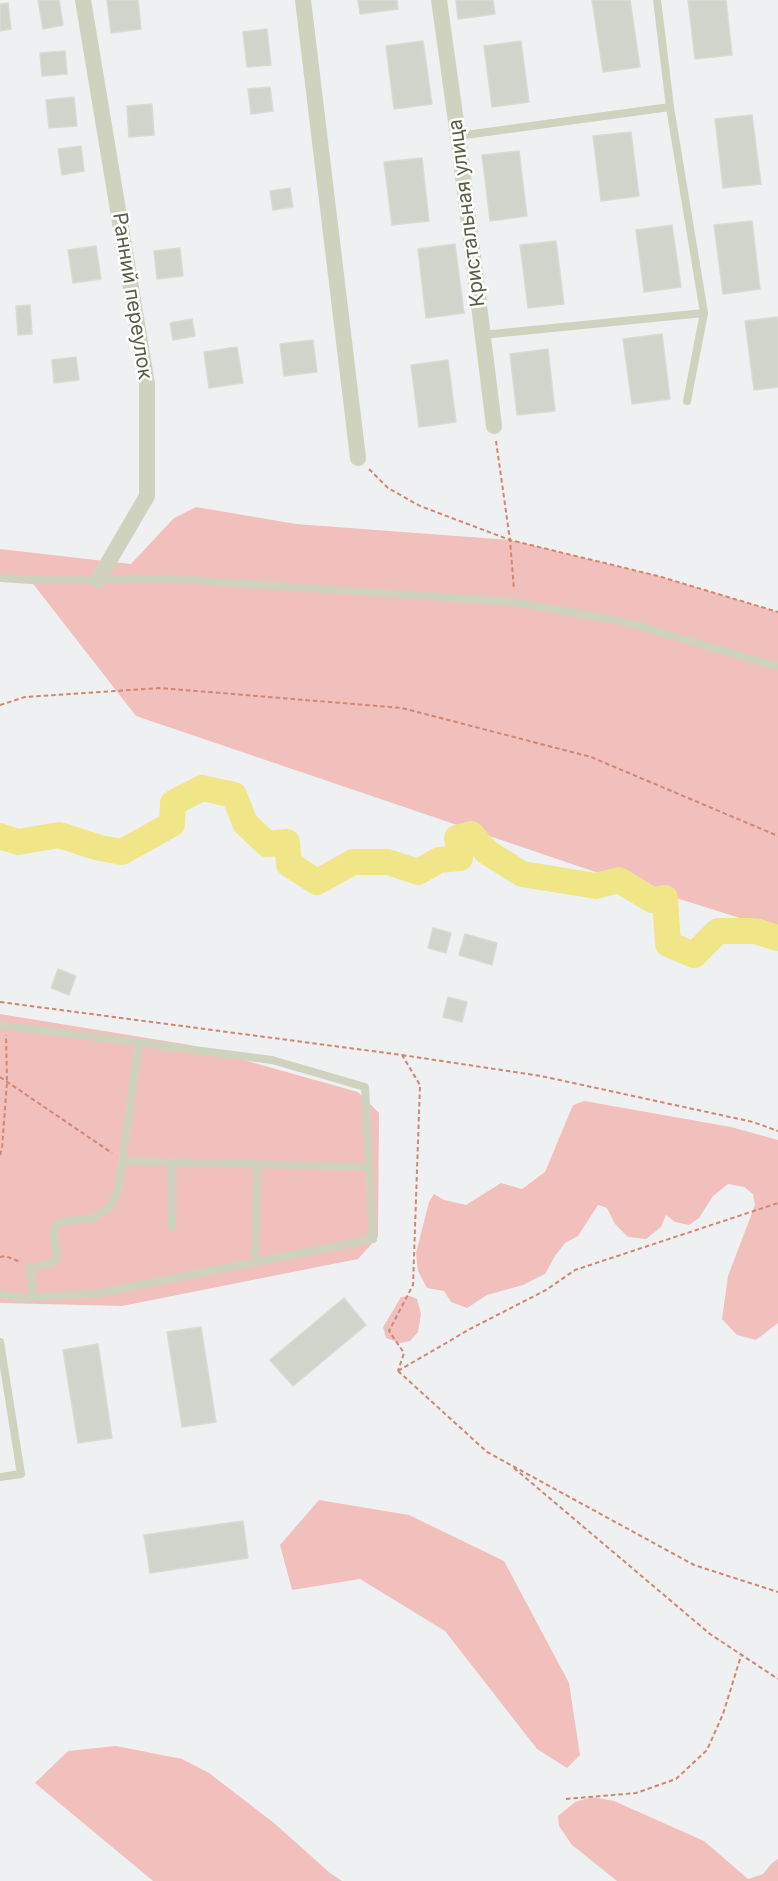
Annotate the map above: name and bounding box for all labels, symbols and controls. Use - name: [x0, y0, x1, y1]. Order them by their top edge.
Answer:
- street label: Кристальная улица: [444, 118, 490, 308]
- street label: Ранний переулок: [107, 211, 157, 381]

